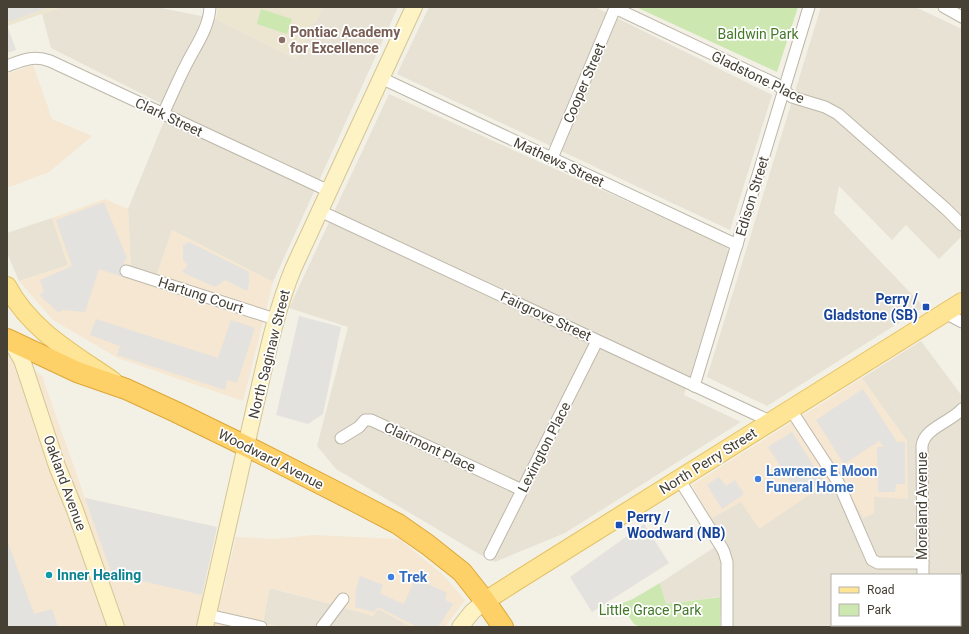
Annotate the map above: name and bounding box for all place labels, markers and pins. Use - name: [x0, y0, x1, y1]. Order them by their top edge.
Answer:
- place label: Pontiac Academy for Excellence: [290, 24, 401, 56]
- marker: Pontiac Academy for Excellence: [277, 35, 287, 45]
- place label: Perry / Gladstone (SB): [823, 291, 919, 324]
- marker: Perry / Gladstone (SB): [921, 302, 931, 312]
- place label: Lawrence E Moon Funeral Home: [766, 463, 878, 495]
- marker: Lawrence E Moon Funeral Home: [753, 474, 763, 484]
- place label: Perry / Woodward (NB): [627, 509, 726, 542]
- marker: Perry / Woodward (NB): [614, 520, 624, 530]
- place label: Inner Healing: [57, 567, 141, 583]
- place label: Trek: [399, 569, 428, 585]
- marker: Inner Healing: [44, 570, 54, 580]
- marker: Trek: [386, 572, 396, 582]

